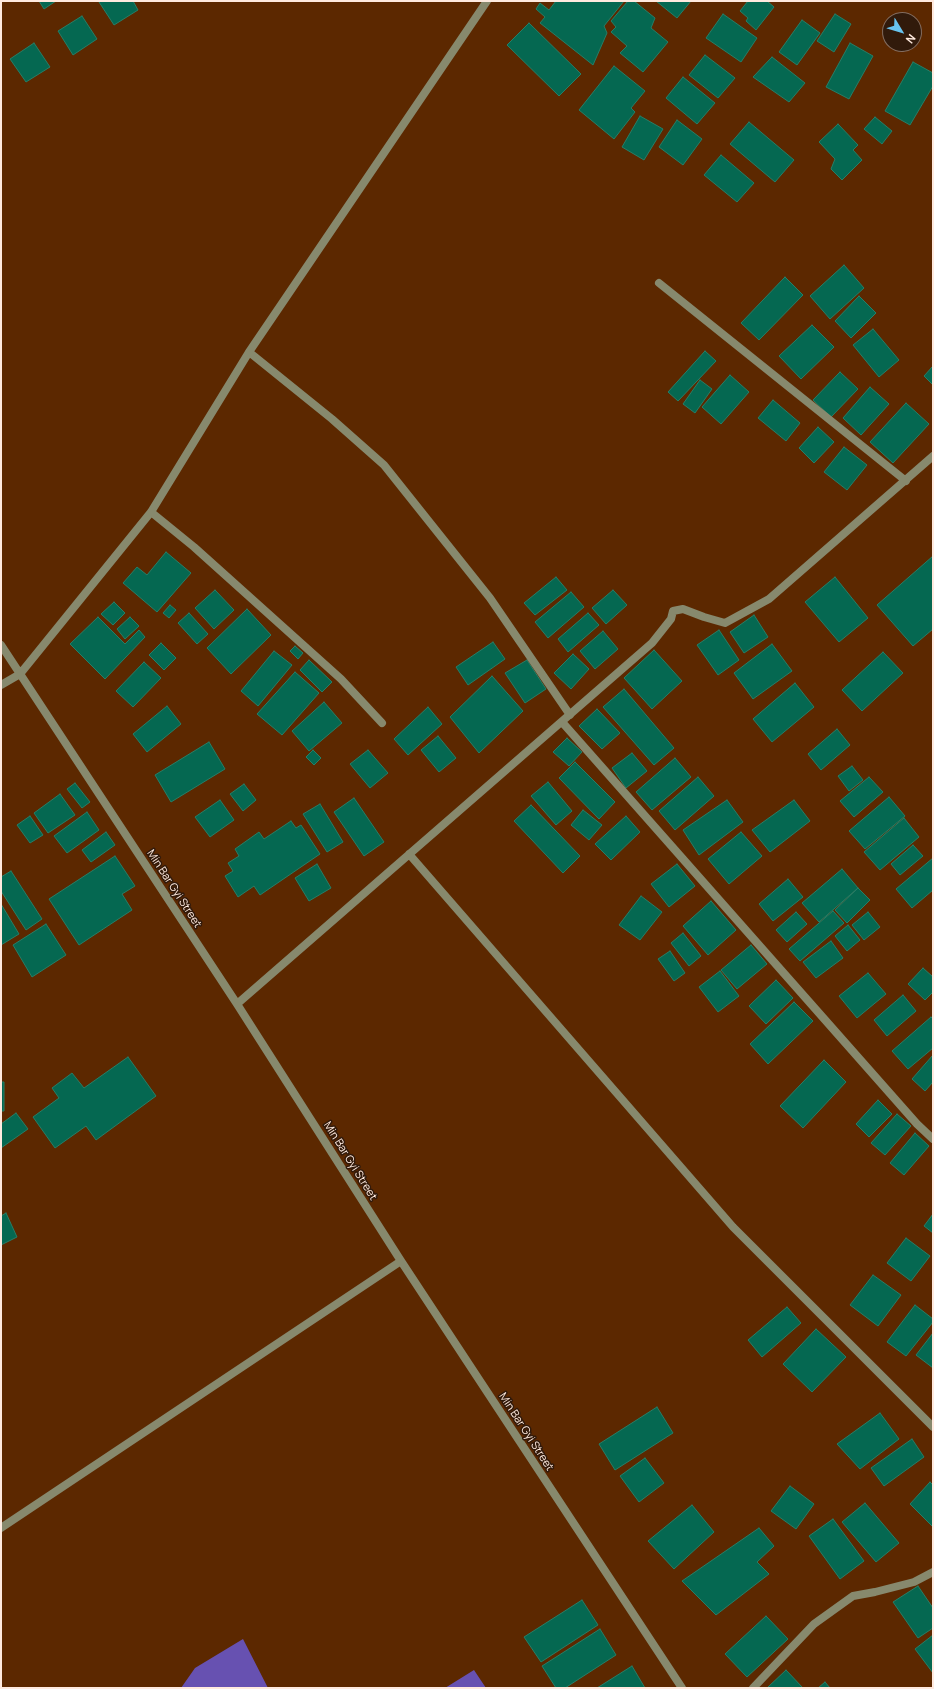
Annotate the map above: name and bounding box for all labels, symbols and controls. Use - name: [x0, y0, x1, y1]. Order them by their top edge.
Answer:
- north arrow: [882, 12, 922, 52]
- text: N: [903, 31, 919, 47]
- street label: Min Bar Gyi Street: [144, 848, 204, 930]
- street label: Min Bar Gyi Street: [321, 1119, 379, 1203]
- street label: Min Bar Gyi Street: [496, 1391, 556, 1473]

